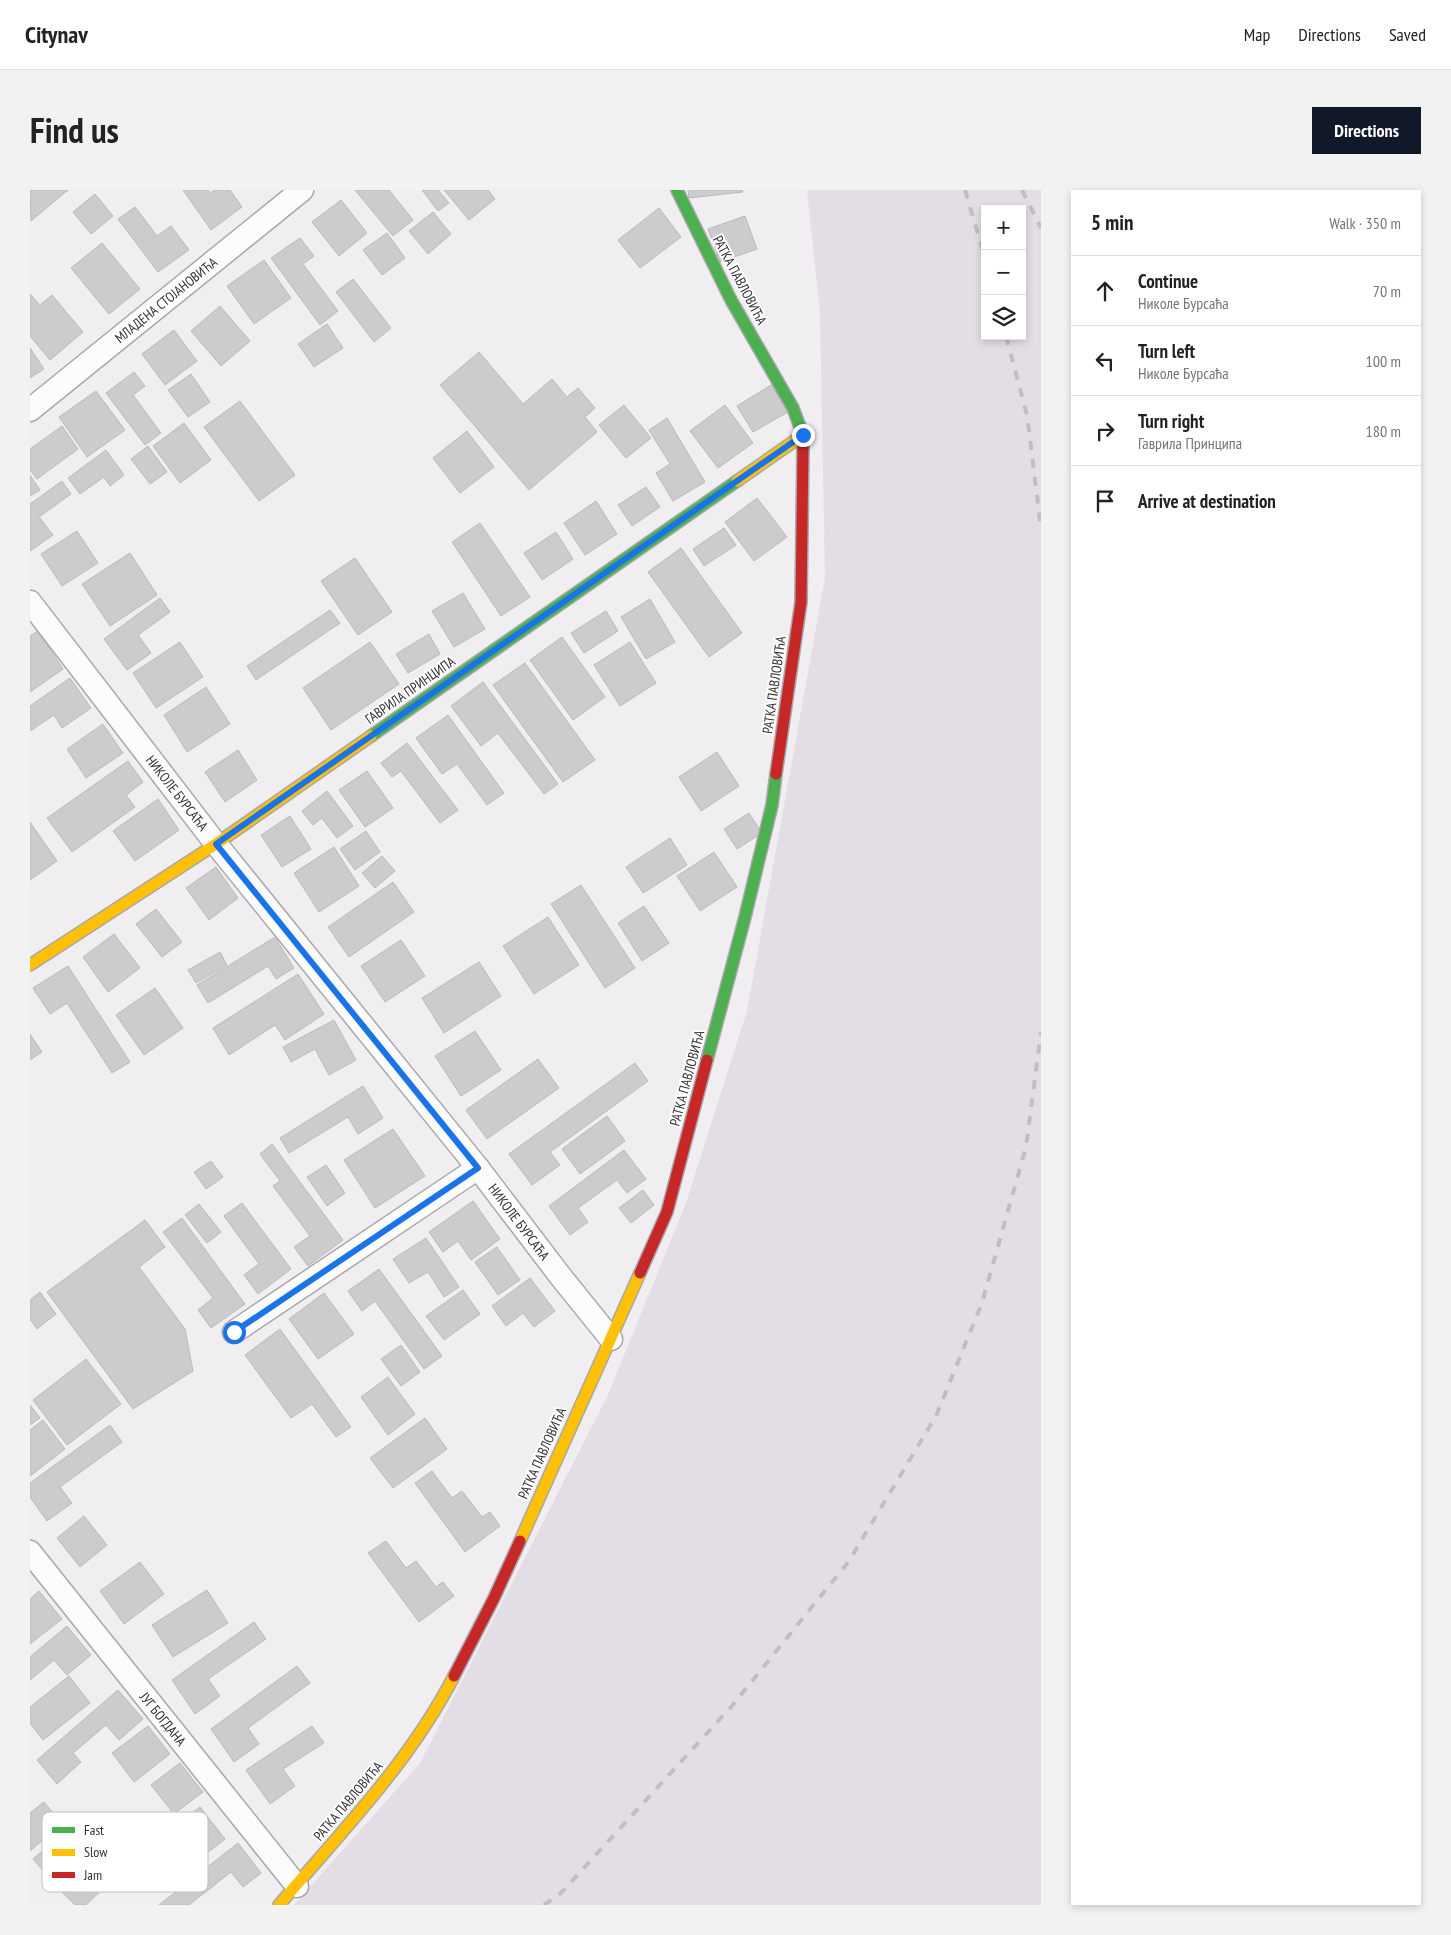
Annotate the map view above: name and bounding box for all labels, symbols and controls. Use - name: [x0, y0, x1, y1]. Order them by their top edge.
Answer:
- text: Citynav: [25, 19, 88, 50]
- text: Map: [1244, 23, 1270, 46]
- text: Directions: [1298, 23, 1361, 46]
- text: Saved: [1389, 23, 1426, 46]
- text: Find us: [30, 107, 119, 153]
- button: Directions: [1312, 107, 1421, 154]
- map controls: [981, 205, 1026, 340]
- button: +: [981, 205, 1026, 250]
- text: 5 min: [1091, 209, 1133, 236]
- text: Walk · 350 m: [1329, 213, 1401, 233]
- street label: РАТКА ПАВЛОВИЋА: [709, 232, 771, 328]
- button: −: [981, 250, 1026, 295]
- street label: МЛАДЕНА СТОЈАНОВИЋА: [111, 253, 221, 347]
- text: Continue: [1138, 269, 1198, 293]
- icon: ahead: [1091, 277, 1119, 305]
- text: 70 m: [1373, 281, 1401, 301]
- text: Николе Бурсаћа: [1138, 293, 1229, 313]
- button: layers: [981, 295, 1026, 340]
- text: Turn left: [1138, 339, 1195, 363]
- icon: left: [1091, 347, 1119, 375]
- text: 100 m: [1366, 351, 1401, 371]
- text: Николе Бурсаћа: [1138, 363, 1229, 383]
- text: Turn right: [1138, 409, 1204, 433]
- icon: right: [1091, 417, 1119, 445]
- text: 180 m: [1366, 421, 1401, 441]
- route end: [792, 424, 815, 447]
- text: Гаврила Принципа: [1138, 433, 1242, 453]
- icon: arrive: [1091, 487, 1119, 515]
- text: Arrive at destination: [1138, 489, 1276, 513]
- street label: РАТКА ПАВЛОВИЋА: [758, 635, 790, 735]
- street label: ГАВРИЛА ПРИНЦИПА: [362, 652, 459, 728]
- street label: НИКОЛЕ БУРСАЋА: [142, 752, 212, 835]
- street label: РАТКА ПАВЛОВИЋА: [666, 1028, 709, 1128]
- street label: НИКОЛЕ БУРСАЋА: [484, 1180, 554, 1264]
- route start: [223, 1321, 246, 1344]
- street label: РАТКА ПАВЛОВИЋА: [514, 1404, 570, 1502]
- street label: ЈУГ БОГДАНА: [135, 1688, 190, 1750]
- street label: РАТКА ПАВЛОВИЋА: [310, 1757, 387, 1844]
- legend: [42, 1812, 208, 1892]
- text: Fast: [84, 1821, 104, 1839]
- text: Slow: [84, 1843, 108, 1861]
- text: Jam: [83, 1866, 102, 1884]

